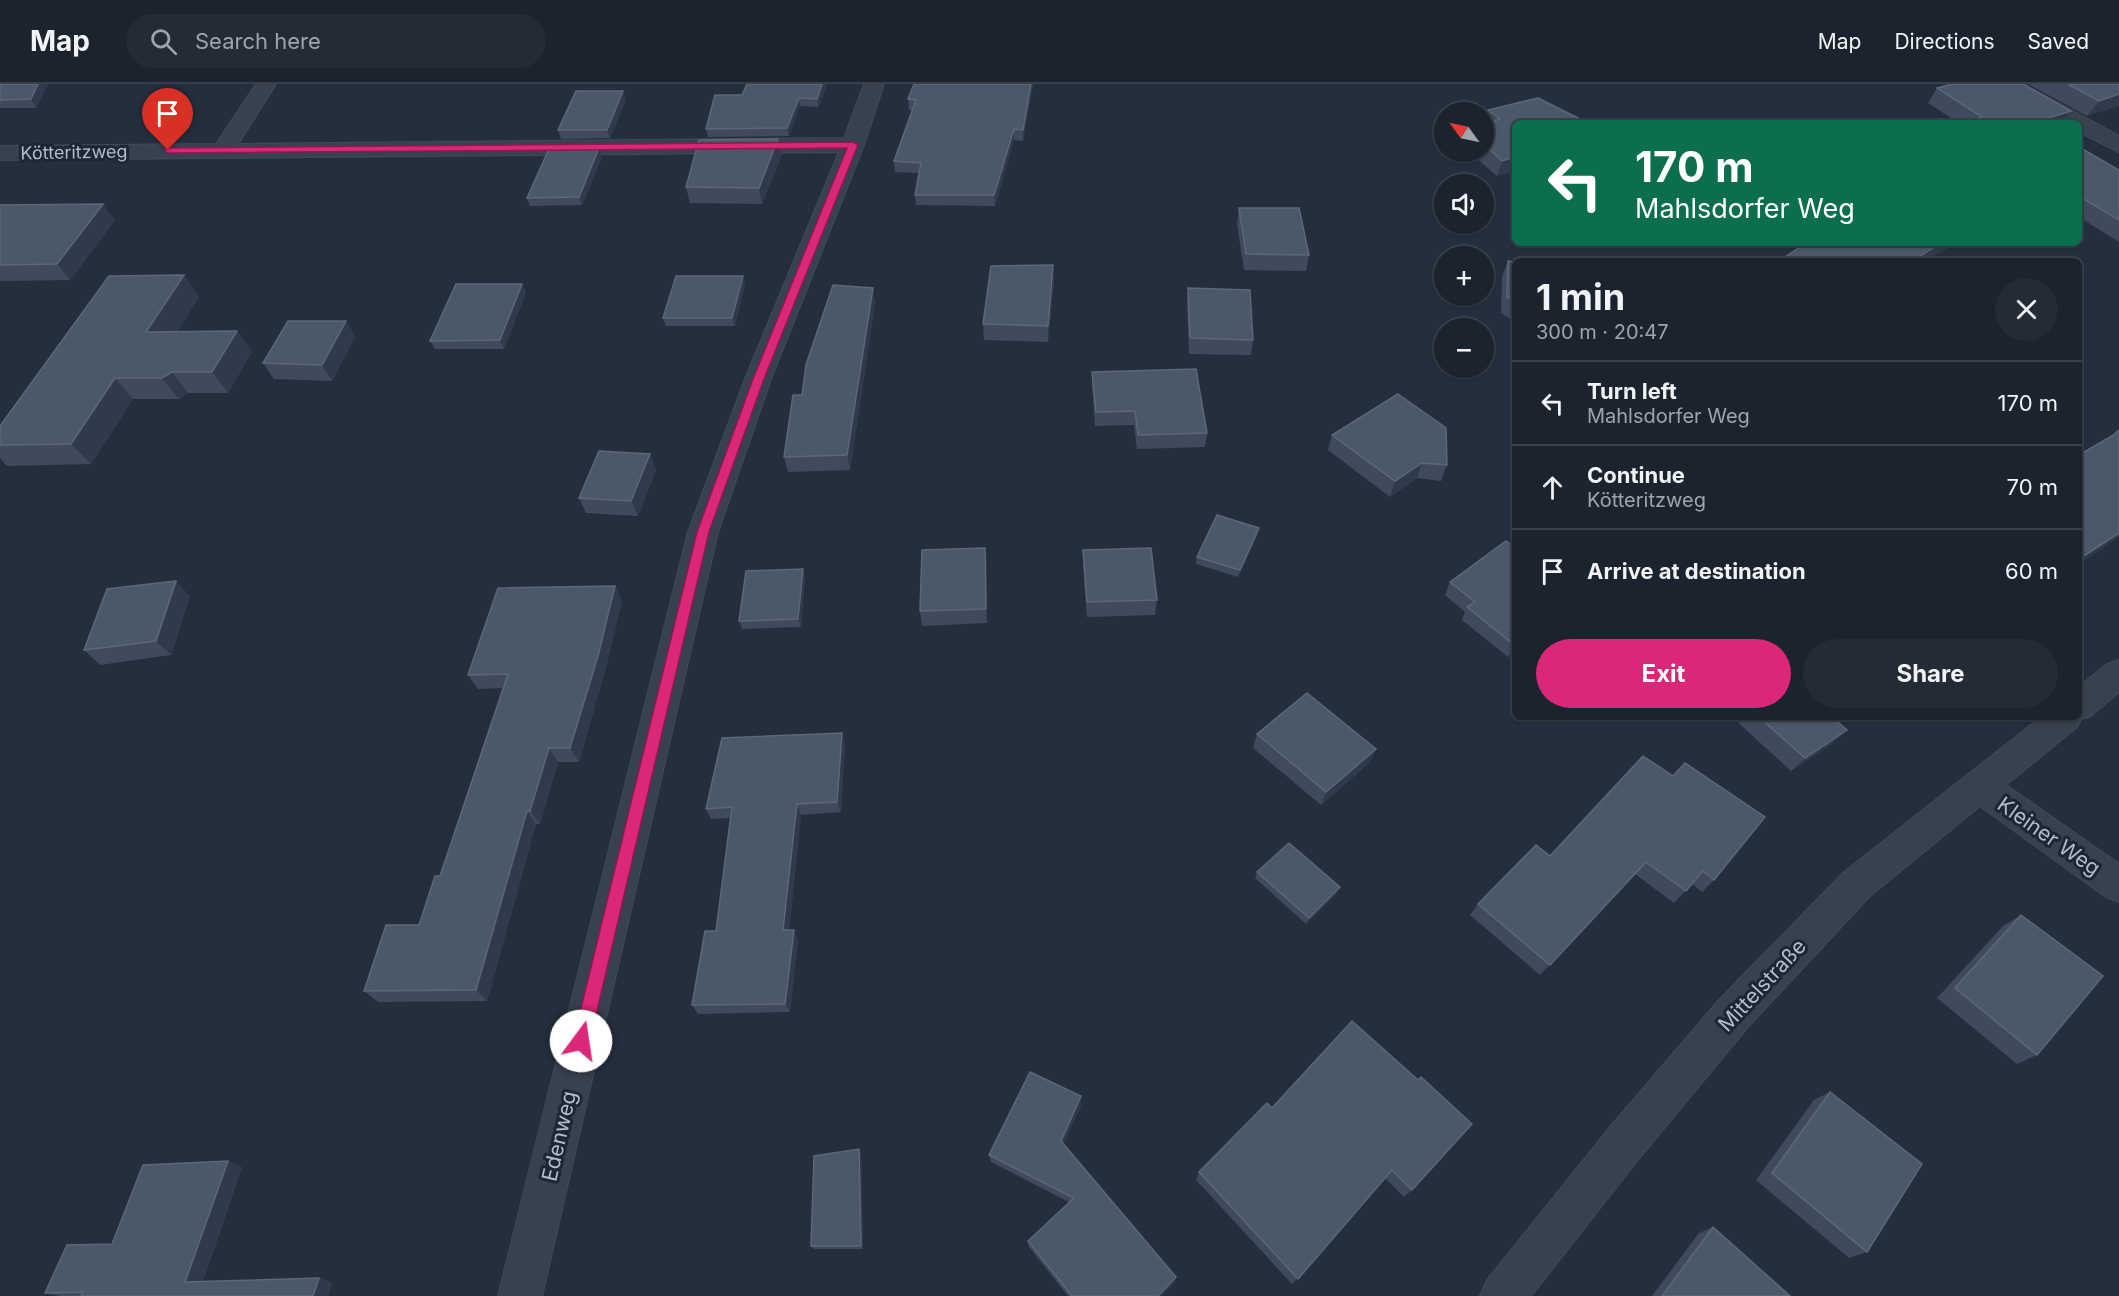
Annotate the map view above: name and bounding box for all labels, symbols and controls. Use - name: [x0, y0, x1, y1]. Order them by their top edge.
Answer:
- search box: [126, 14, 546, 68]
- text: Map: [30, 24, 90, 58]
- icon: search: [147, 25, 180, 58]
- text: Search here: [195, 28, 321, 54]
- text: Map: [1818, 29, 1861, 54]
- text: Directions: [1894, 29, 1995, 54]
- text: Saved: [2028, 29, 2089, 54]
- pin: [142, 88, 193, 150]
- icon: arrive: [151, 97, 184, 130]
- north arrow: [1434, 102, 1494, 162]
- map controls: [1434, 102, 1494, 378]
- street label: Kötteritzweg: [20, 141, 128, 163]
- text: 170 m: [1635, 141, 1753, 192]
- icon: left: [1536, 144, 1614, 222]
- button: sound: [1434, 174, 1494, 234]
- text: Mahlsdorfer Weg: [1635, 192, 1855, 225]
- button: +: [1434, 246, 1494, 306]
- text: 1 min: [1536, 275, 1625, 319]
- button: close: [1995, 278, 2058, 341]
- button: −: [1434, 318, 1494, 378]
- text: 300 m · 20:47: [1536, 320, 1669, 344]
- text: Turn left: [1587, 378, 1677, 404]
- icon: left: [1536, 387, 1569, 420]
- text: 170 m: [1998, 390, 2058, 416]
- text: Mahlsdorfer Weg: [1587, 404, 1750, 428]
- text: Continue: [1587, 462, 1685, 488]
- icon: ahead: [1536, 471, 1569, 504]
- text: 70 m: [2007, 474, 2058, 500]
- text: Kötteritzweg: [1587, 488, 1706, 512]
- icon: arrive: [1536, 555, 1569, 588]
- text: Arrive at destination: [1587, 558, 1806, 584]
- text: 60 m: [2005, 558, 2058, 584]
- button: Exit: [1536, 639, 1791, 708]
- button: Share: [1803, 639, 2058, 708]
- street label: Kleiner Weg: [1993, 791, 2105, 881]
- street label: Mittelstraße: [1713, 934, 1811, 1036]
- position arrow: [549, 1009, 613, 1073]
- street label: Edenweg: [536, 1088, 582, 1184]

